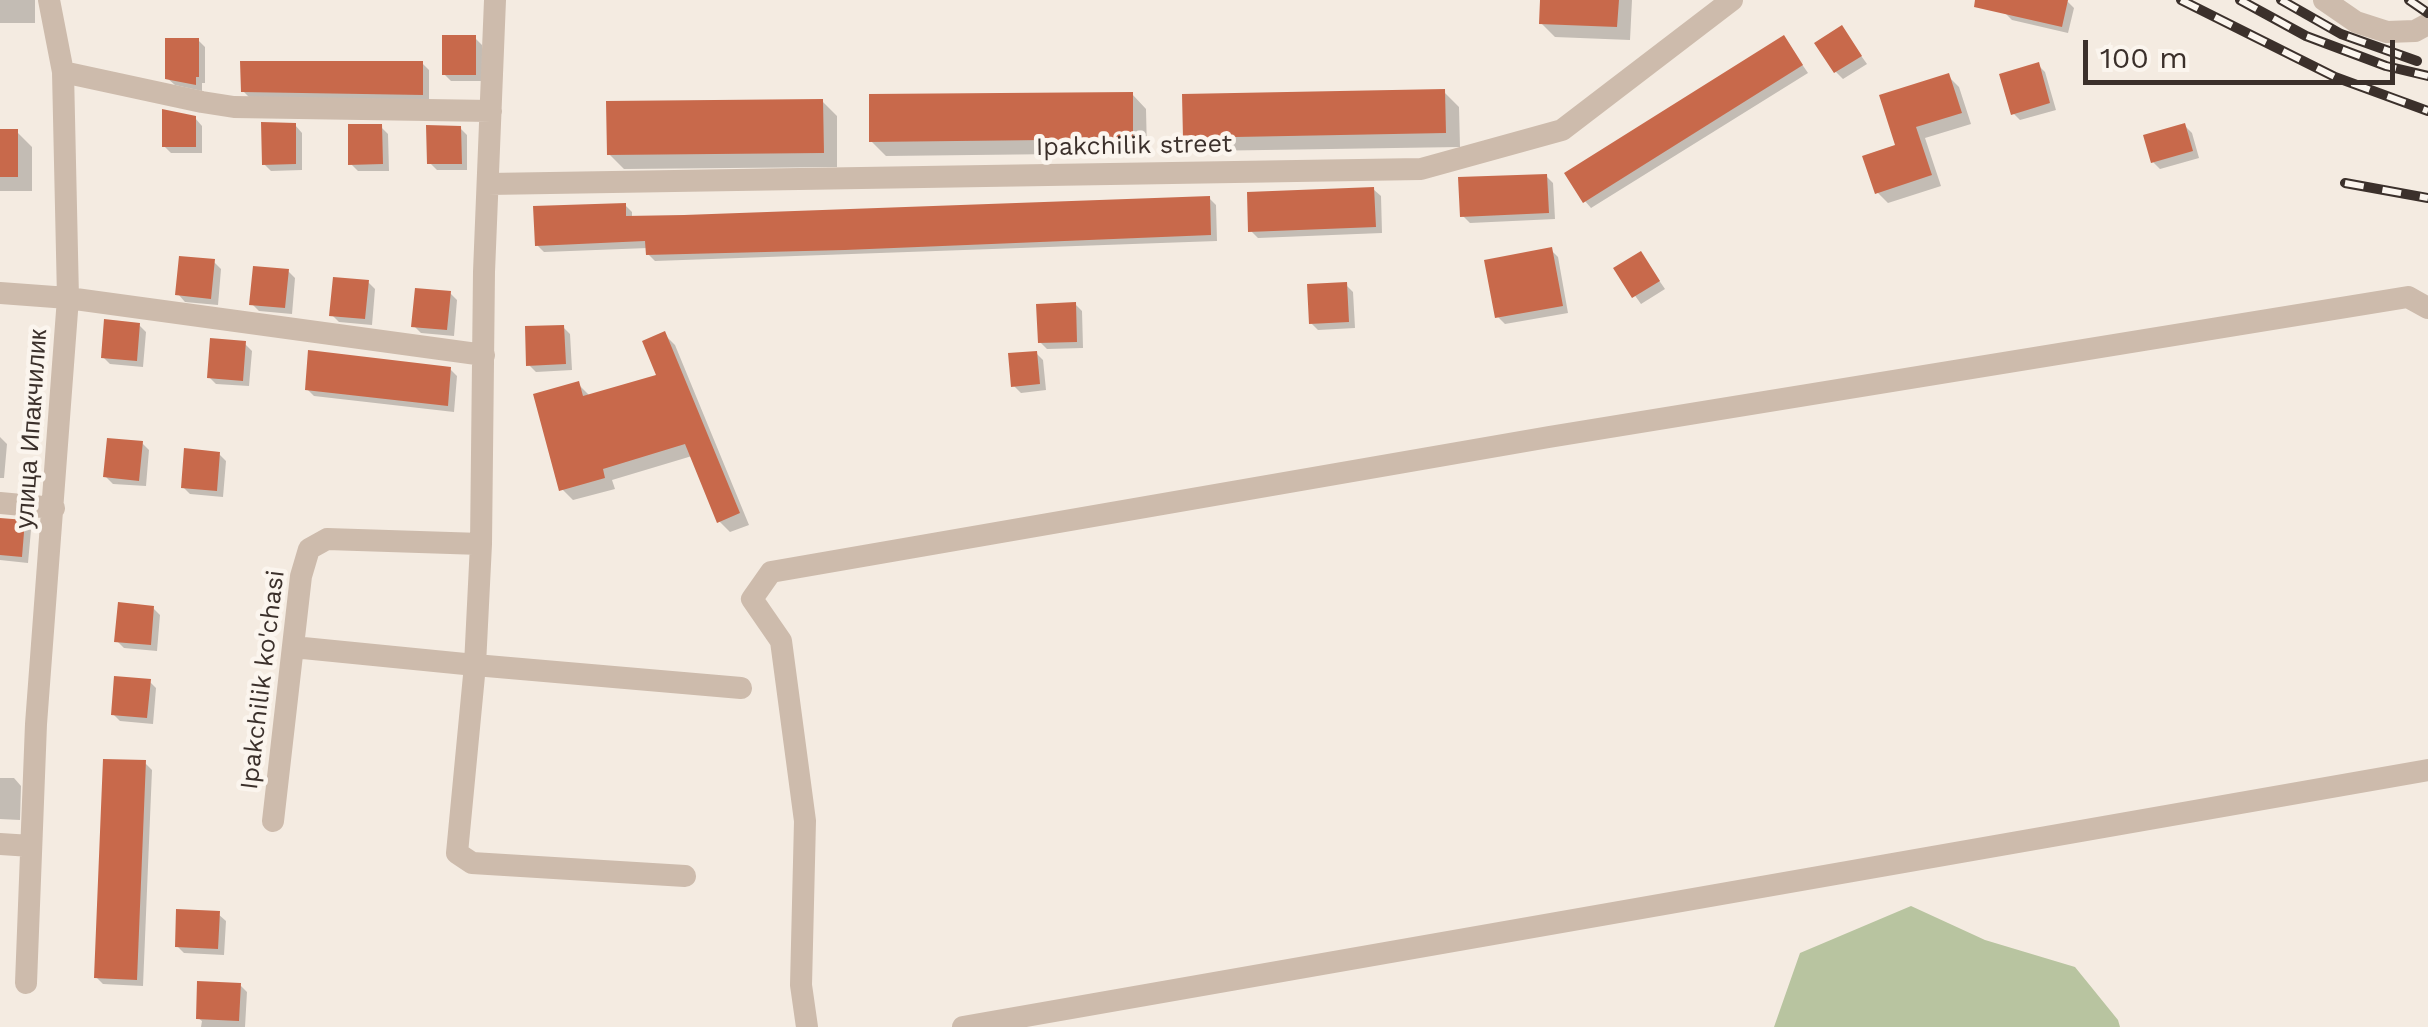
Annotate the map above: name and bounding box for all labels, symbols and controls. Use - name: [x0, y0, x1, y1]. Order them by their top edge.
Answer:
- scale bar: [2088, 20, 2400, 82]
- text: 100 m: [2100, 40, 2188, 75]
- street label: Ipakchilik street: [1036, 129, 1232, 163]
- street label: улица Ипакчилик: [10, 328, 54, 530]
- street label: Ipakchilik ko'chasi: [235, 568, 291, 792]

